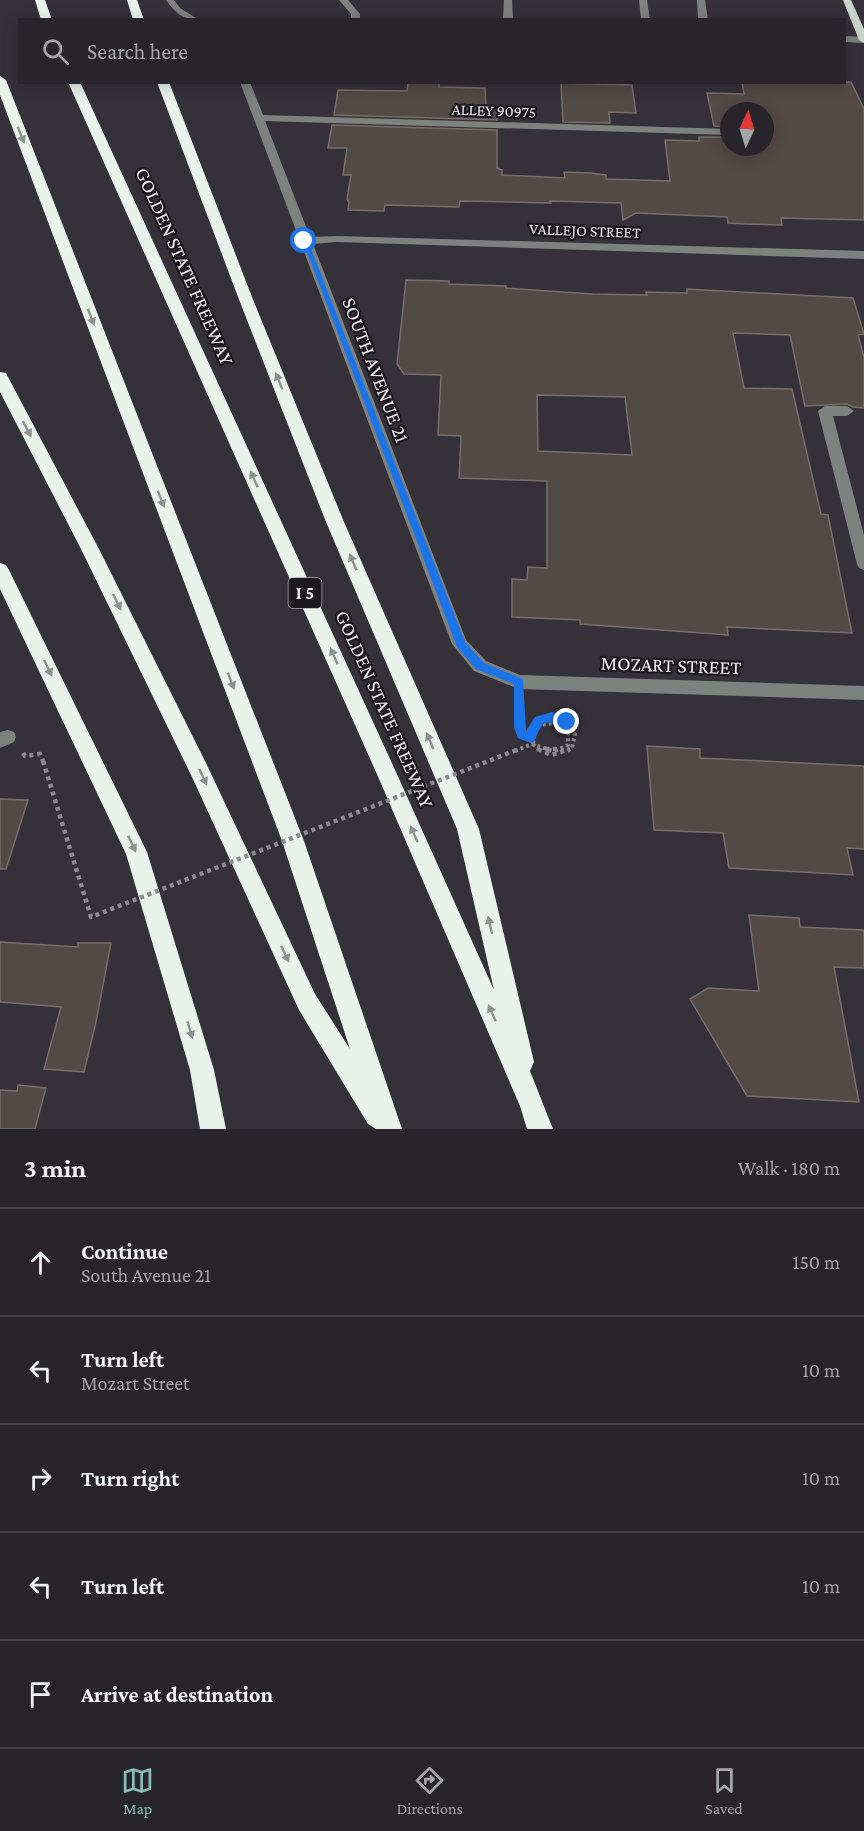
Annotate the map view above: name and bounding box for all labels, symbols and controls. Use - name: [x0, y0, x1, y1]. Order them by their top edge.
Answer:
- search box: [18, 18, 846, 84]
- icon: search: [39, 35, 72, 68]
- text: Search here: [87, 39, 188, 64]
- street label: ALLEY 90975: [451, 101, 537, 120]
- north arrow: [720, 102, 774, 156]
- one-way arrow: [17, 126, 26, 144]
- street label: GOLDEN STATE FREEWAY: [131, 164, 239, 369]
- street label: VALLEJO STREET: [529, 220, 641, 242]
- route start: [290, 227, 316, 253]
- street label: SOUTH AVENUE 21: [338, 294, 414, 446]
- one-way arrow: [87, 308, 96, 326]
- one-way arrow: [274, 372, 283, 390]
- one-way arrow: [22, 421, 32, 438]
- one-way arrow: [249, 470, 258, 487]
- one-way arrow: [157, 490, 166, 508]
- one-way arrow: [348, 552, 358, 570]
- road number: I 5: [288, 578, 322, 608]
- one-way arrow: [112, 594, 121, 611]
- street label: GOLDEN STATE FREEWAY: [331, 607, 439, 812]
- one-way arrow: [329, 647, 339, 665]
- street label: MOZART STREET: [600, 652, 742, 678]
- one-way arrow: [43, 660, 52, 677]
- one-way arrow: [227, 672, 237, 690]
- route end: [553, 708, 579, 734]
- one-way arrow: [425, 731, 435, 749]
- one-way arrow: [198, 769, 207, 786]
- one-way arrow: [409, 825, 419, 843]
- one-way arrow: [127, 835, 137, 853]
- one-way arrow: [485, 916, 495, 935]
- one-way arrow: [280, 946, 289, 963]
- one-way arrow: [487, 1004, 496, 1022]
- one-way arrow: [186, 1021, 195, 1039]
- text: 3 min: [24, 1154, 86, 1183]
- text: Walk · 180 m: [738, 1157, 840, 1179]
- text: Continue: [81, 1239, 168, 1264]
- icon: ahead: [24, 1246, 57, 1279]
- text: 150 m: [793, 1251, 840, 1273]
- text: South Avenue 21: [81, 1264, 211, 1286]
- text: Turn left: [81, 1347, 164, 1372]
- icon: left: [24, 1354, 57, 1387]
- text: 10 m: [802, 1359, 840, 1381]
- text: Mozart Street: [81, 1372, 190, 1394]
- icon: right: [24, 1462, 57, 1495]
- text: Turn right: [81, 1466, 179, 1491]
- text: 10 m: [802, 1467, 840, 1489]
- icon: left: [24, 1570, 57, 1603]
- text: Turn left: [81, 1574, 164, 1599]
- text: 10 m: [802, 1575, 840, 1597]
- icon: arrive: [24, 1678, 57, 1711]
- text: Arrive at destination: [81, 1682, 273, 1707]
- tab: Map: [121, 1764, 154, 1817]
- tab: Directions: [397, 1764, 463, 1817]
- tab: Saved: [705, 1764, 743, 1817]

